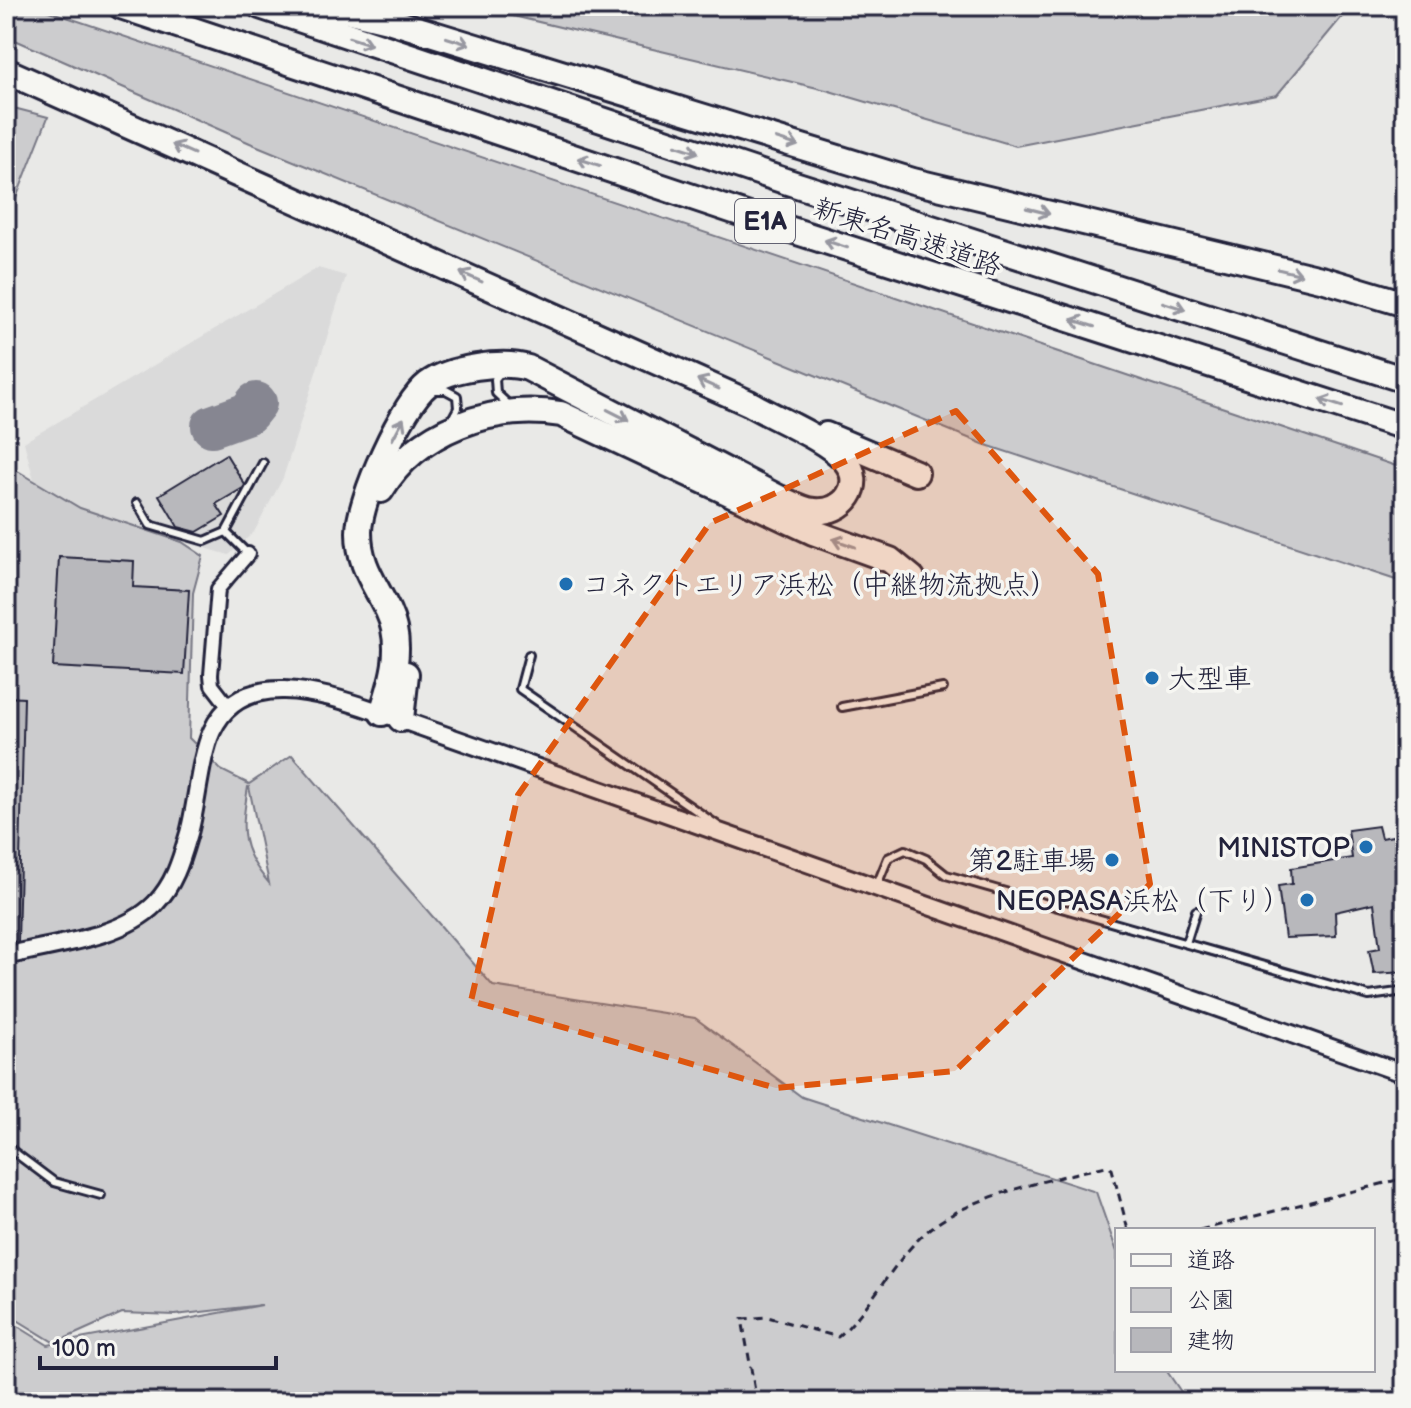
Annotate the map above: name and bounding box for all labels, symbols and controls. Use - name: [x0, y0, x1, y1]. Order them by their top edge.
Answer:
- one-way arrow: [348, 34, 373, 49]
- one-way arrow: [445, 34, 471, 49]
- one-way arrow: [774, 136, 799, 150]
- one-way arrow: [171, 140, 195, 155]
- one-way arrow: [674, 142, 699, 157]
- one-way arrow: [577, 154, 602, 168]
- street label: 新東名高速道路: [809, 191, 1006, 283]
- road number: E1A: [735, 199, 795, 243]
- one-way arrow: [1024, 205, 1050, 220]
- one-way arrow: [824, 235, 849, 250]
- one-way arrow: [1277, 265, 1303, 280]
- one-way arrow: [459, 269, 483, 284]
- one-way arrow: [1161, 299, 1187, 314]
- one-way arrow: [1071, 315, 1096, 330]
- one-way arrow: [696, 376, 720, 391]
- one-way arrow: [1319, 395, 1344, 409]
- one-way arrow: [606, 407, 630, 423]
- one-way arrow: [391, 418, 407, 441]
- one-way arrow: [832, 534, 857, 549]
- place label: コネクトエリア浜松（中継物流拠点）: [582, 569, 1058, 602]
- marker: コネクトエリア浜松（中継物流拠点）: [557, 575, 575, 593]
- place label: 大型車: [1168, 663, 1252, 696]
- marker: 大型車: [1143, 669, 1161, 687]
- place label: MINISTOP: [1217, 832, 1350, 865]
- marker: MINISTOP: [1357, 838, 1375, 856]
- place label: 第2駐車場: [967, 845, 1096, 878]
- marker: 第2駐車場: [1103, 851, 1121, 869]
- place label: NEOPASA浜松（下り）: [996, 885, 1291, 918]
- marker: NEOPASA浜松（下り）: [1298, 891, 1316, 909]
- legend: [1115, 1228, 1375, 1372]
- text: 道路: [1187, 1246, 1235, 1275]
- text: 公園: [1187, 1286, 1235, 1315]
- scale bar: [40, 1320, 276, 1370]
- text: 建物: [1187, 1326, 1235, 1355]
- text: 100 m: [52, 1334, 116, 1363]

